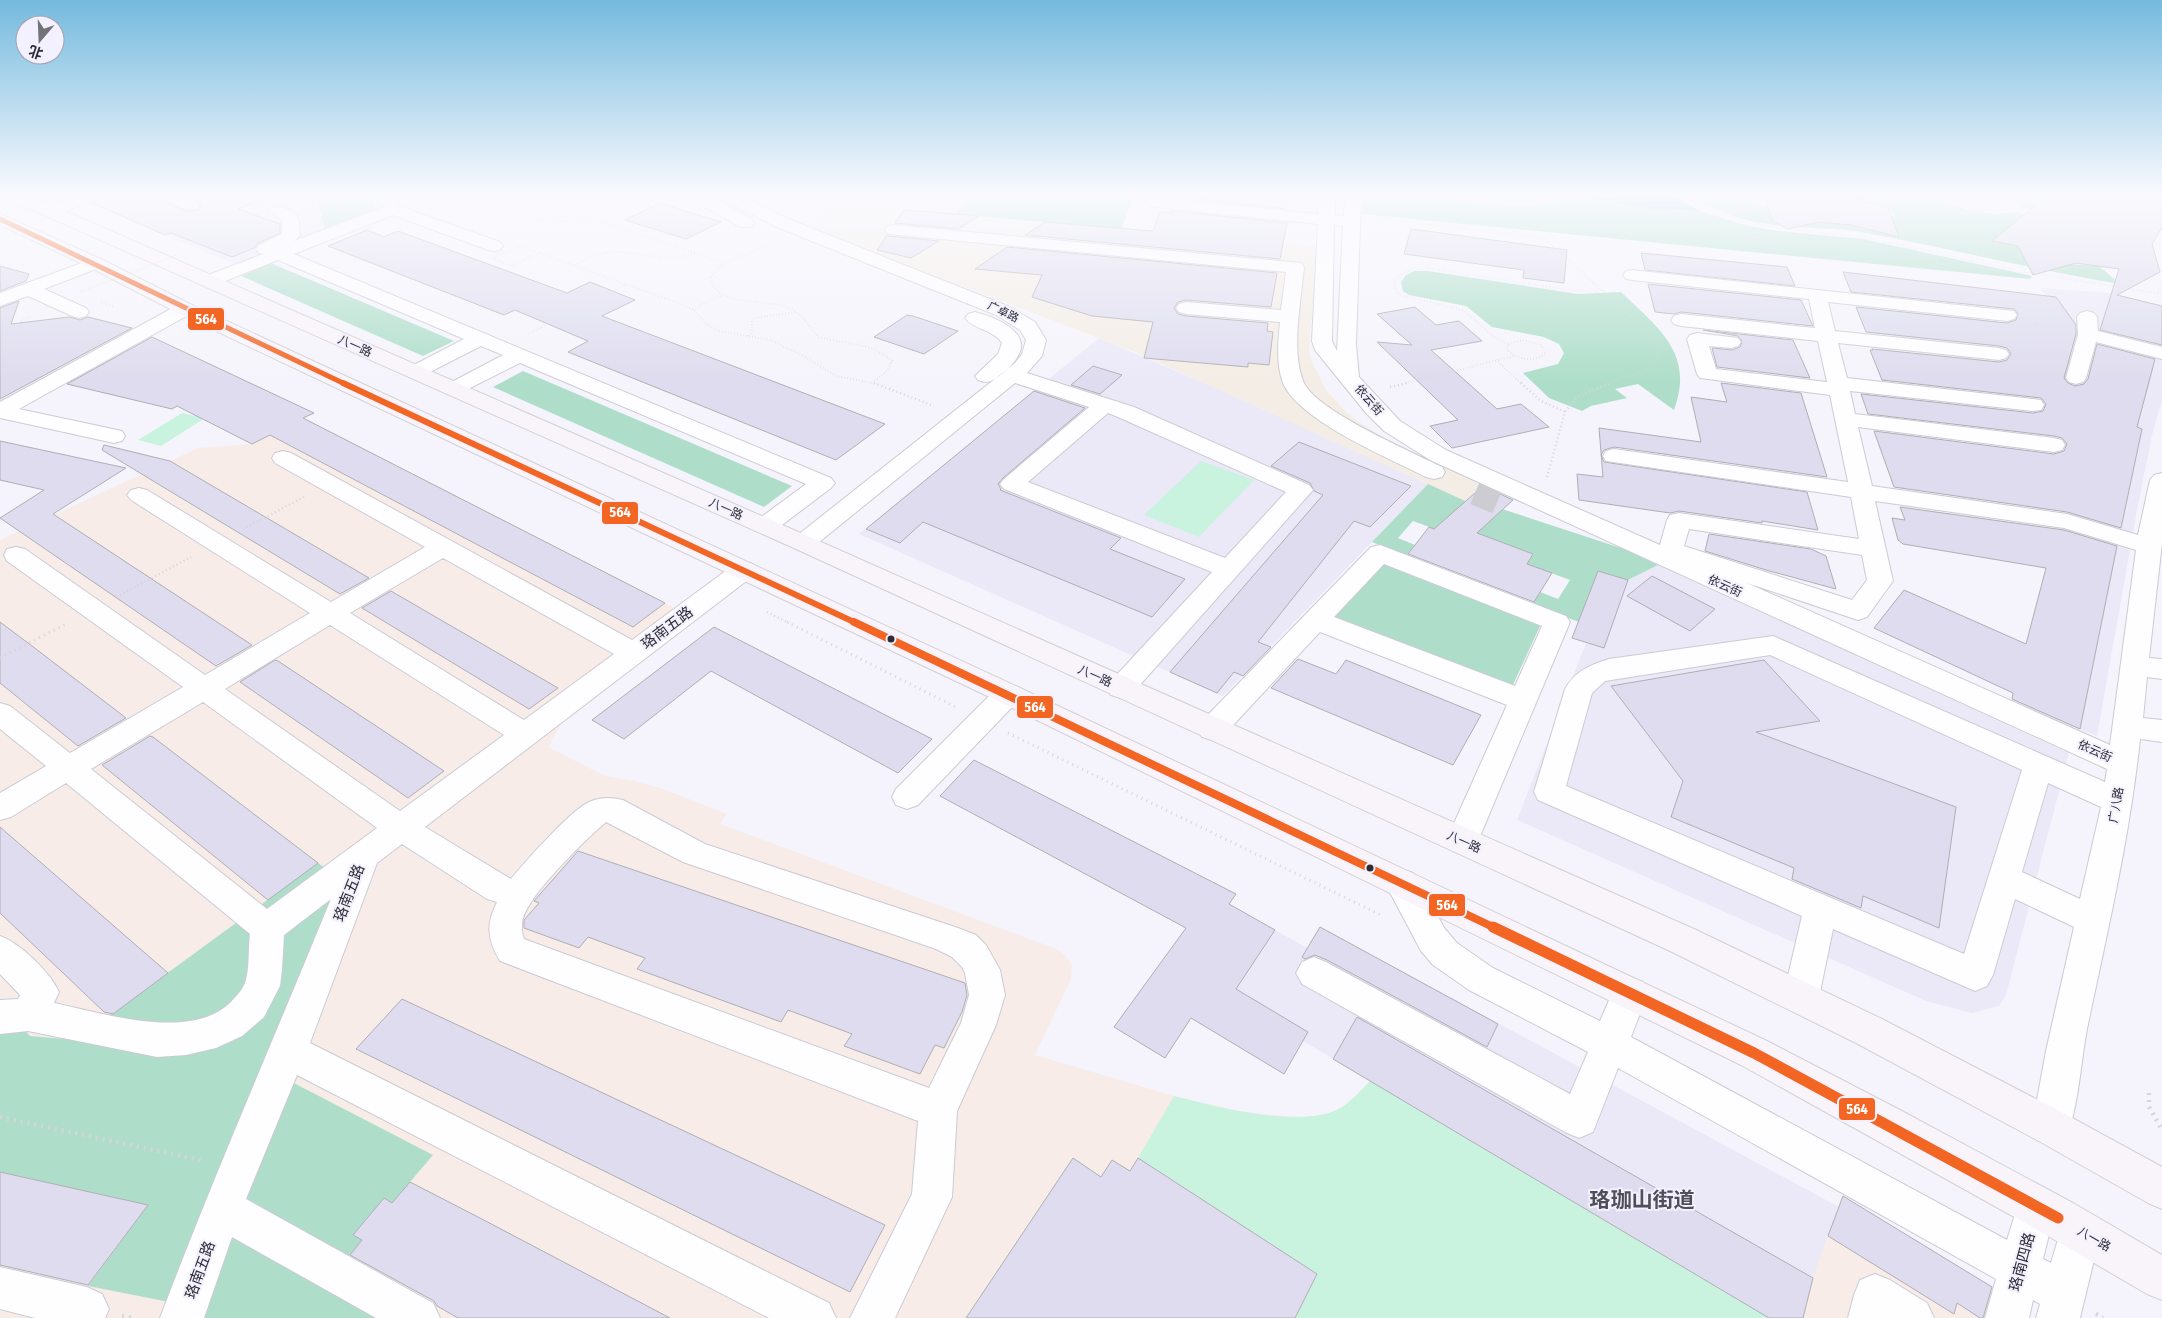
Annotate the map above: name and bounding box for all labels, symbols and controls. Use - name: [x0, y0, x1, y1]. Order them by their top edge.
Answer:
- north arrow: [15, 15, 65, 65]
- text: 北: [27, 42, 45, 62]
- street label: 广卓路: [985, 299, 1021, 325]
- line badge: 564: [187, 307, 225, 331]
- text: 564: [195, 311, 217, 328]
- street label: 八一路: [336, 332, 374, 360]
- street label: 依云街: [1352, 382, 1386, 418]
- street label: 八一路: [707, 495, 745, 523]
- line badge: 564: [601, 501, 639, 525]
- text: 564: [609, 504, 631, 521]
- street label: 依云街: [1706, 572, 1744, 600]
- street label: 珞南五路: [638, 603, 696, 653]
- unlabelled marker: [886, 634, 896, 644]
- street label: 八一路: [1076, 662, 1114, 690]
- line badge: 564: [1016, 695, 1054, 719]
- text: 564: [1024, 699, 1046, 716]
- street label: 依云街: [2076, 737, 2114, 765]
- street label: 广八路: [2106, 786, 2126, 824]
- street label: 八一路: [1445, 828, 1483, 856]
- street label: 珞南五路: [330, 862, 368, 924]
- unlabelled marker: [1365, 863, 1375, 873]
- line badge: 564: [1428, 893, 1466, 917]
- text: 564: [1436, 897, 1458, 914]
- line badge: 564: [1838, 1097, 1876, 1121]
- text: 564: [1846, 1101, 1868, 1118]
- district label: 珞珈山街道: [1590, 1187, 1695, 1213]
- street label: 八一路: [2075, 1224, 2113, 1254]
- street label: 珞南四路: [2006, 1231, 2038, 1293]
- street label: 珞南五路: [181, 1239, 219, 1301]

